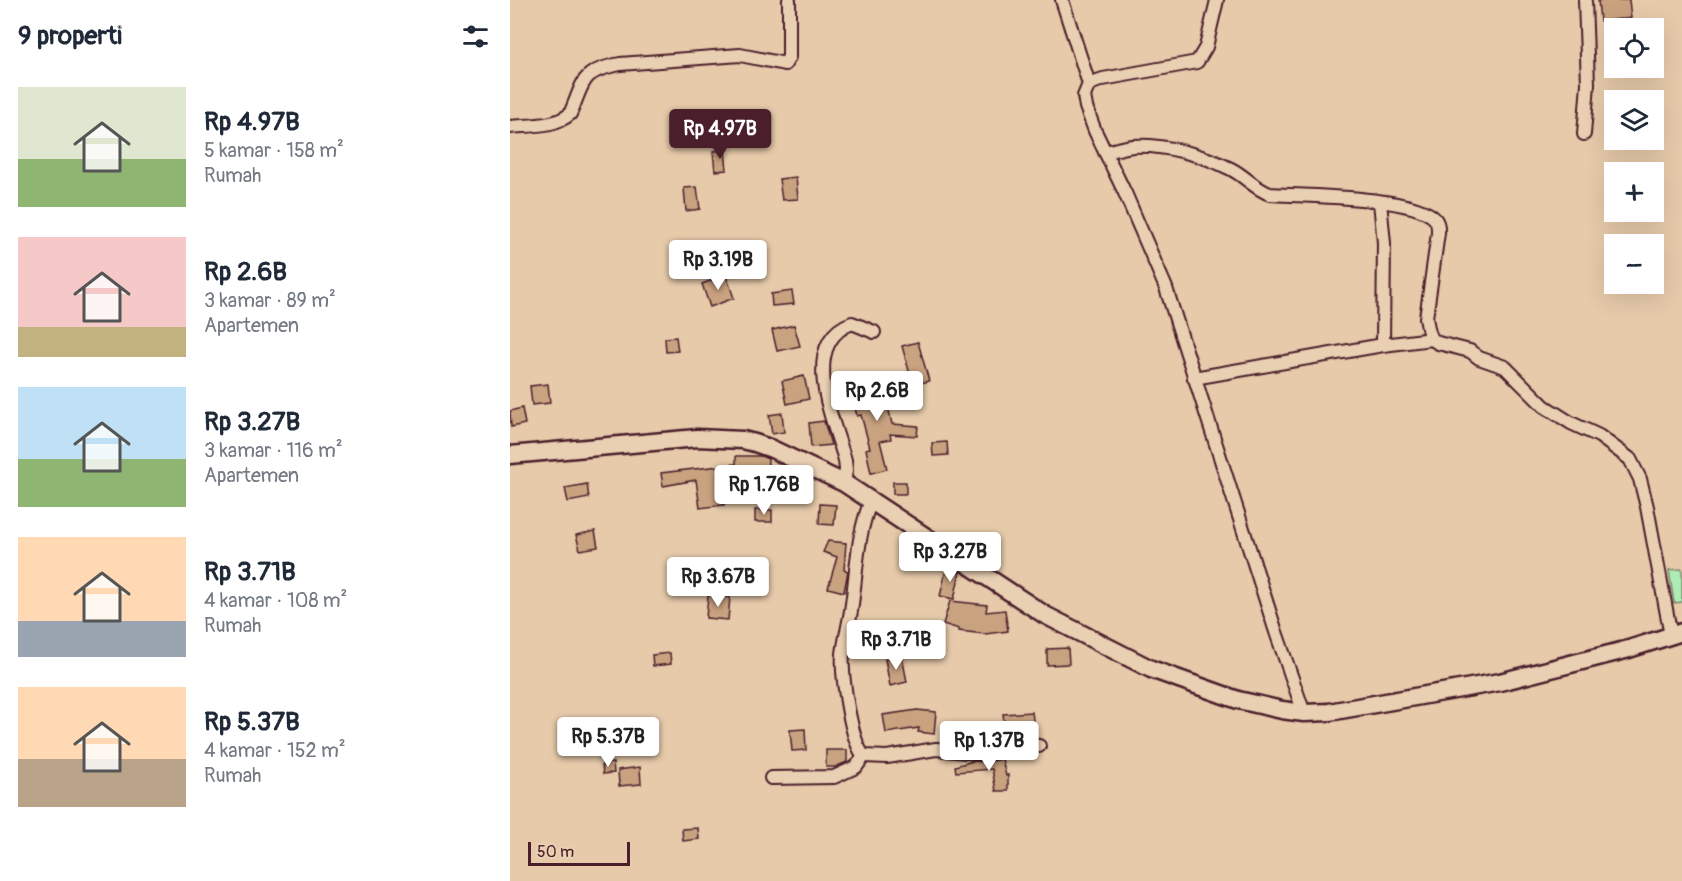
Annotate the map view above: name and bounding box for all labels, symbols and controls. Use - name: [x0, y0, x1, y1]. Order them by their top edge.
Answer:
- map controls: [1604, 18, 1664, 294]
- button: locate: [1604, 18, 1664, 78]
- text: 9 properti: [18, 20, 122, 52]
- icon: filters: [459, 20, 492, 53]
- button: layers: [1604, 90, 1664, 150]
- text: Rp 4.97B: [204, 106, 300, 138]
- pin: Rp 4.97B: [658, 109, 782, 160]
- icon: home: [66, 111, 138, 183]
- text: Rp 4.97B: [683, 116, 757, 141]
- text: 5 kamar · 158 m²: [204, 138, 344, 163]
- button: +: [1604, 162, 1664, 222]
- text: Rumah: [204, 163, 261, 188]
- button: −: [1604, 234, 1664, 294]
- pin: Rp 3.19B: [656, 240, 780, 291]
- text: Rp 3.19B: [683, 247, 753, 272]
- text: Rp 2.6B: [204, 256, 287, 288]
- icon: home: [66, 261, 138, 333]
- text: 3 kamar · 89 m²: [204, 288, 336, 313]
- text: Apartemen: [204, 313, 299, 338]
- pin: Rp 2.6B: [822, 371, 932, 422]
- text: Rp 2.6B: [845, 378, 909, 403]
- text: Rp 3.27B: [204, 406, 300, 438]
- icon: home: [66, 411, 138, 483]
- text: 3 kamar · 116 m²: [204, 438, 343, 463]
- text: Apartemen: [204, 463, 299, 488]
- pin: Rp 1.76B: [702, 465, 826, 516]
- text: Rp 1.76B: [728, 472, 800, 497]
- pin: Rp 3.27B: [888, 532, 1012, 583]
- text: Rp 3.27B: [913, 539, 987, 564]
- text: Rp 3.71B: [204, 556, 296, 588]
- pin: Rp 3.67B: [656, 557, 780, 608]
- icon: home: [66, 561, 138, 633]
- text: Rp 3.67B: [681, 564, 755, 589]
- text: 4 kamar · 108 m²: [204, 588, 347, 613]
- text: Rumah: [204, 613, 261, 638]
- pin: Rp 3.71B: [834, 620, 958, 671]
- text: Rp 3.71B: [861, 627, 931, 652]
- text: Rp 5.37B: [204, 706, 300, 738]
- icon: home: [66, 711, 138, 783]
- pin: Rp 5.37B: [546, 717, 670, 768]
- pin: Rp 1.37B: [927, 721, 1051, 772]
- text: Rp 5.37B: [571, 724, 645, 749]
- text: Rp 1.37B: [954, 728, 1024, 753]
- text: 4 kamar · 152 m²: [204, 738, 346, 763]
- text: Rumah: [204, 763, 261, 788]
- scale bar: [528, 839, 630, 866]
- text: 50 m: [537, 842, 574, 862]

